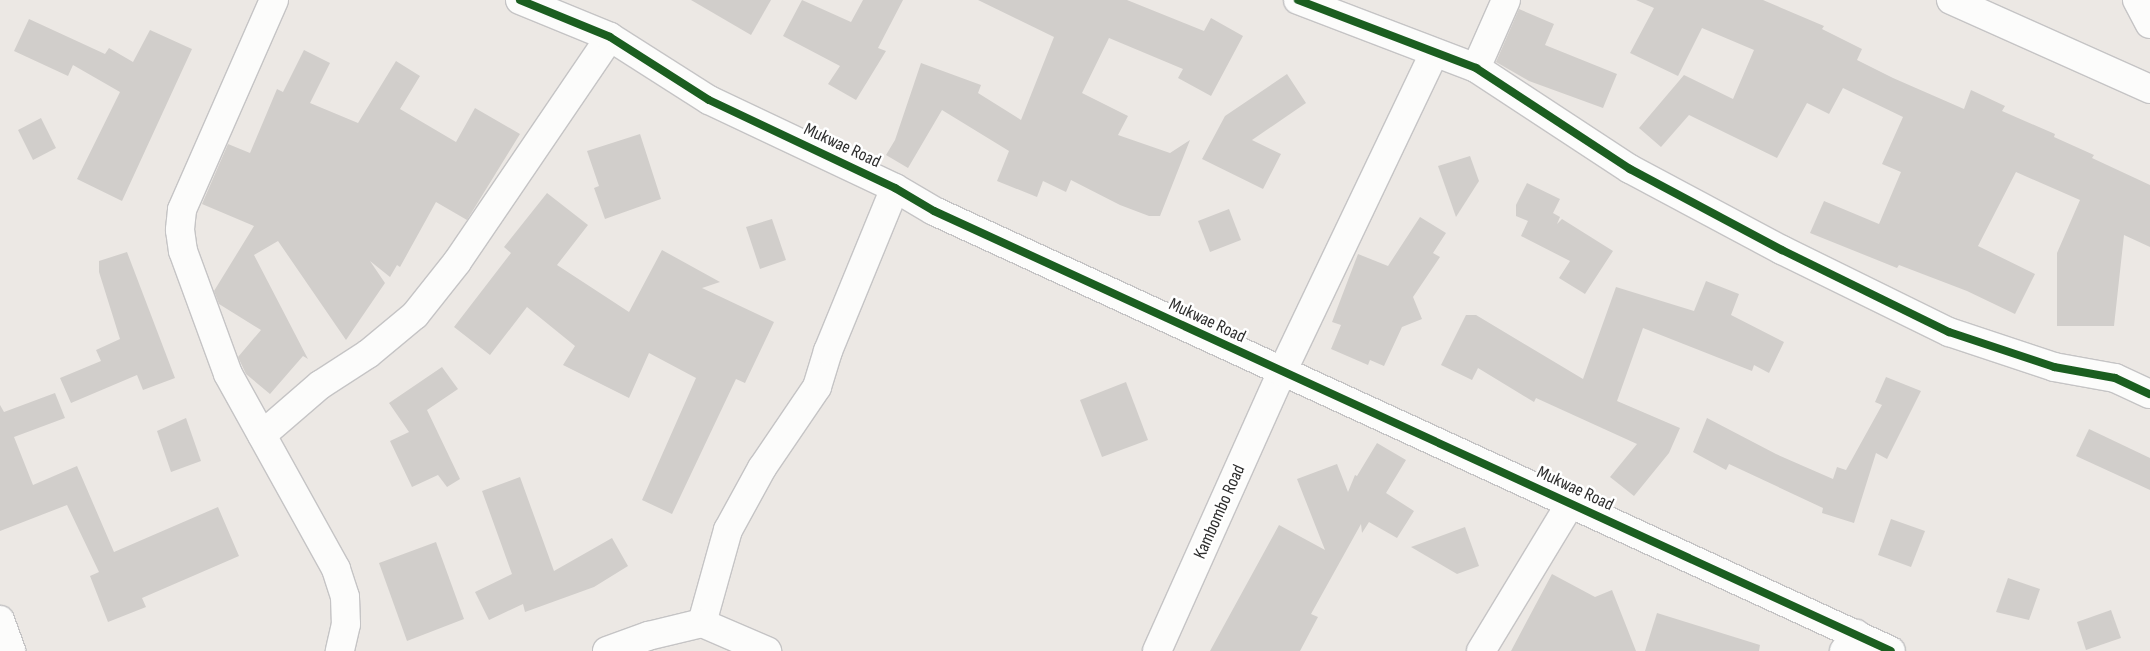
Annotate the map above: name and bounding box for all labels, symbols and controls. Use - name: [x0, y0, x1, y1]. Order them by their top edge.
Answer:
- street label: Mukwae Road: [800, 119, 884, 173]
- street label: Mukwae Road: [1165, 294, 1249, 348]
- street label: Kambombo Road: [1190, 462, 1250, 562]
- street label: Mukwae Road: [1533, 462, 1617, 516]

